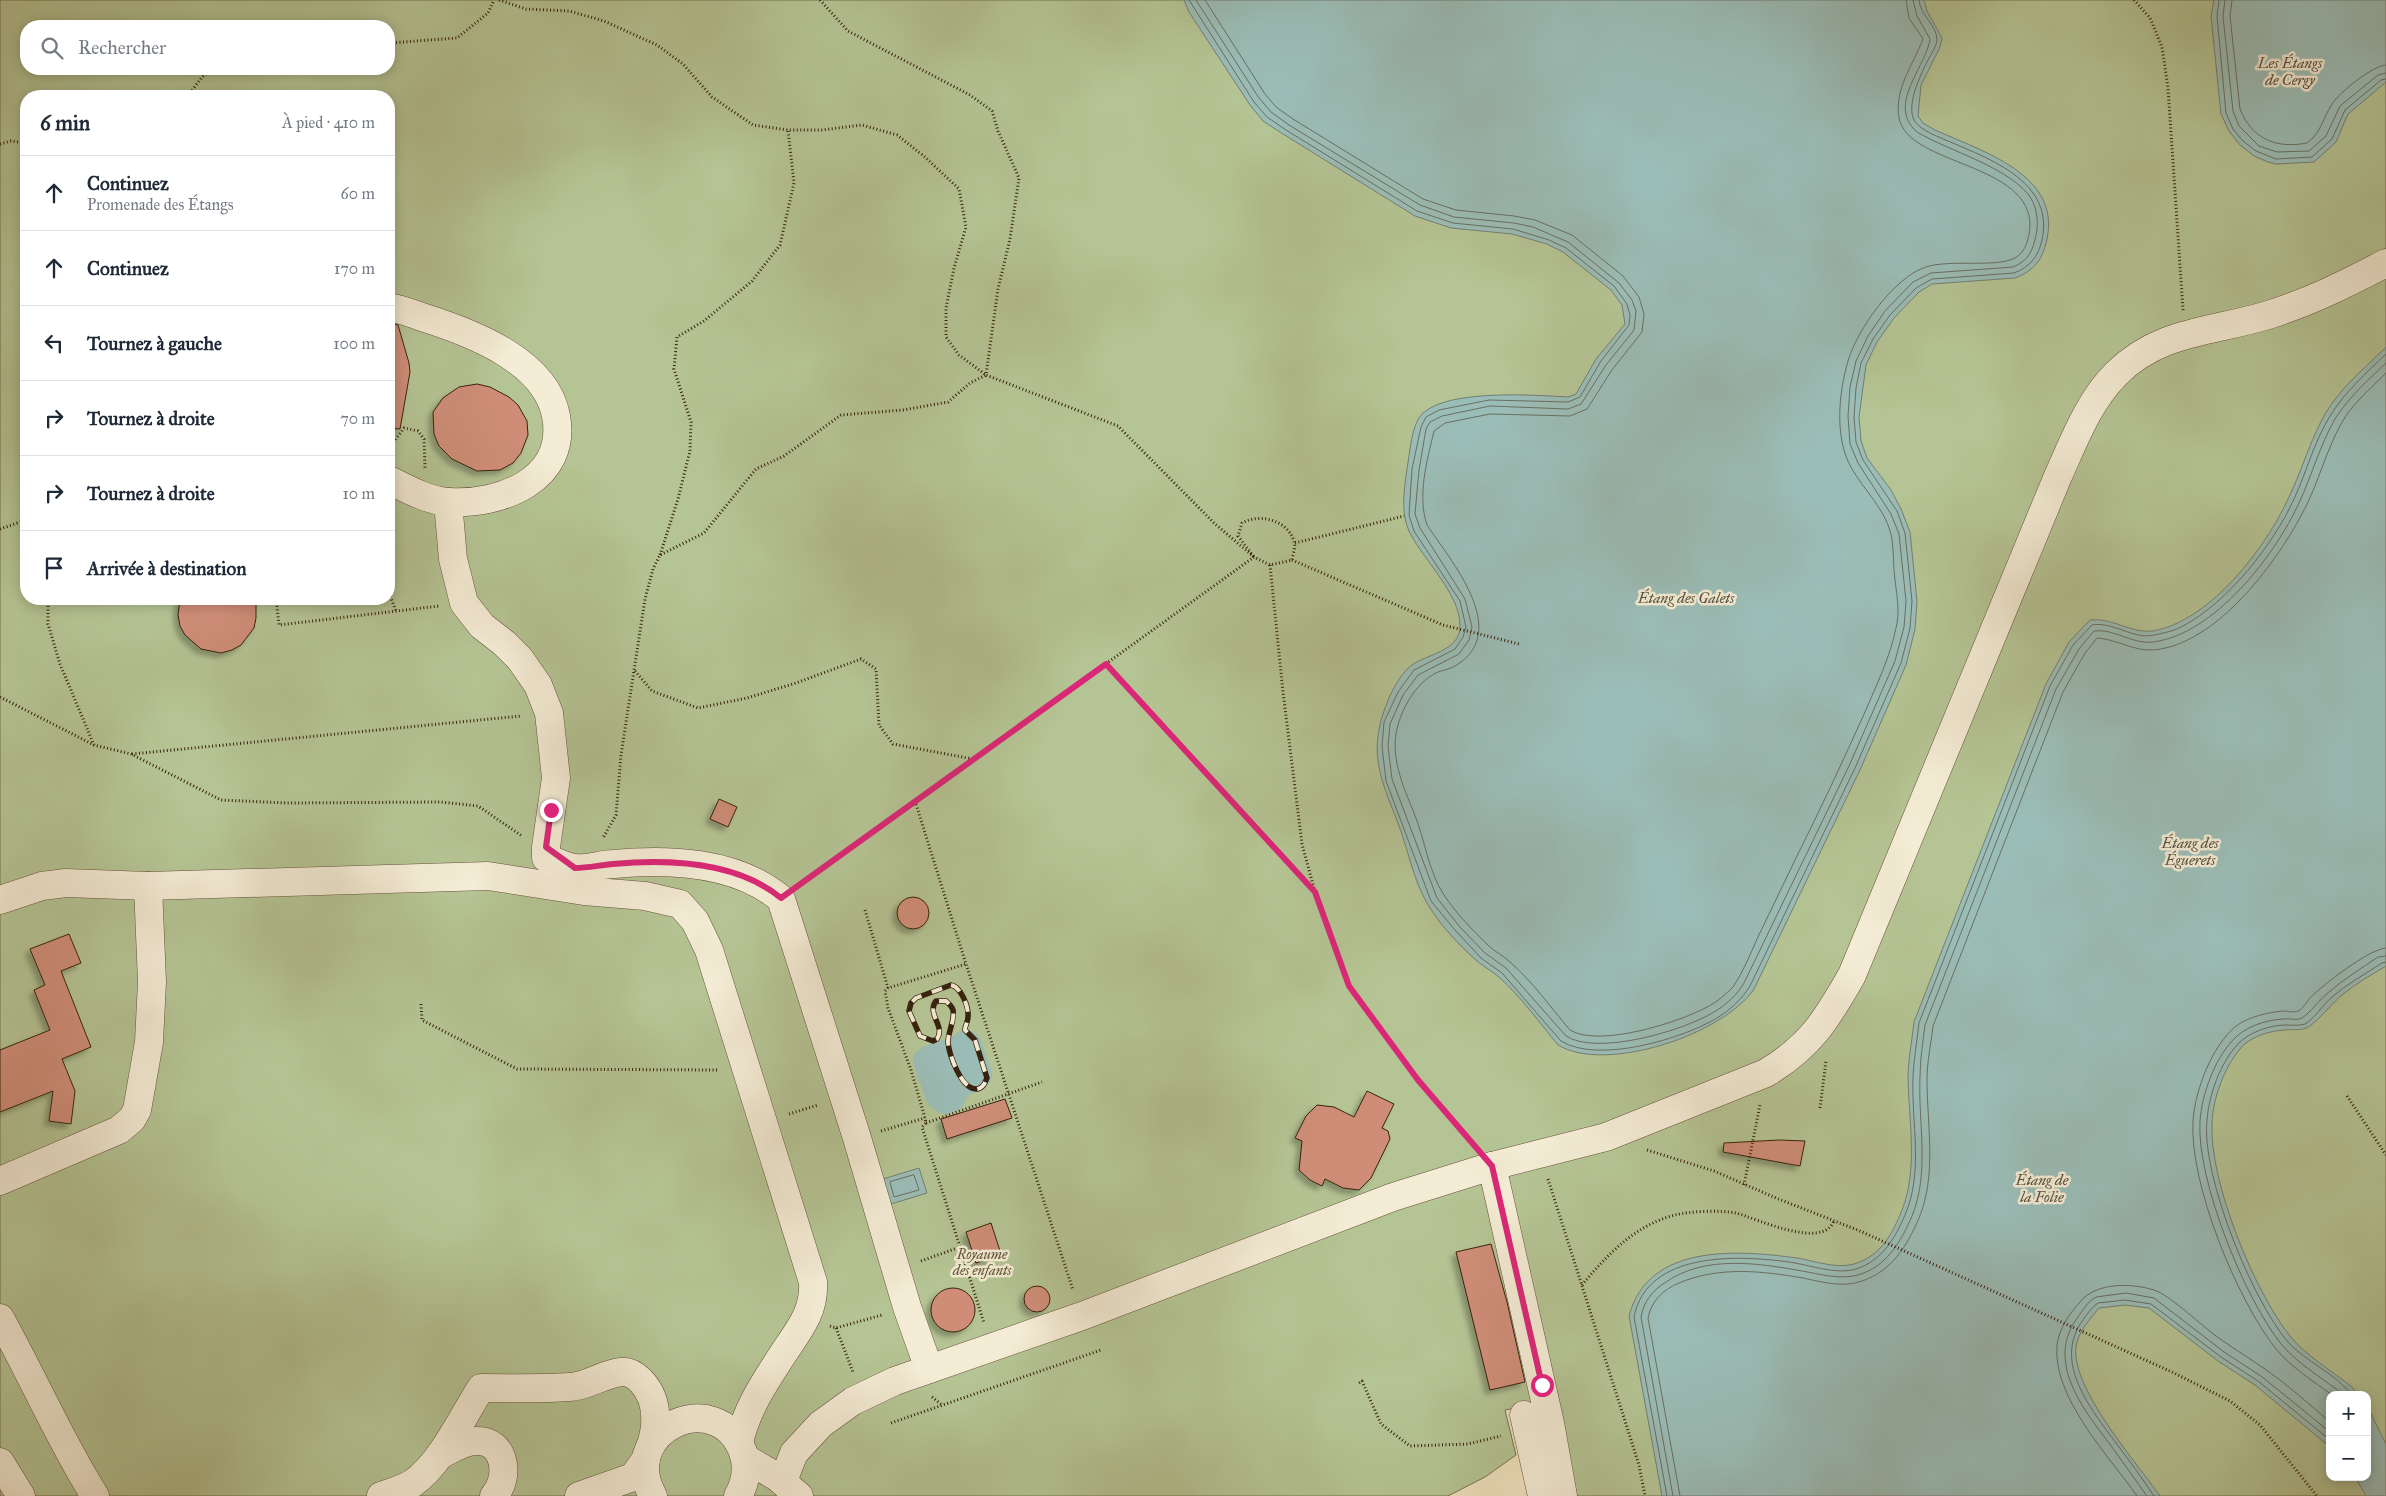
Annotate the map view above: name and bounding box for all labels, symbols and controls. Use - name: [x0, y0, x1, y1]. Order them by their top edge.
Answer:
- search box: [20, 20, 395, 75]
- icon: search: [38, 34, 66, 62]
- text: Rechercher: [78, 36, 166, 59]
- water label: Les Étangs de Cergy: [2257, 53, 2323, 89]
- text: 6 min: [40, 110, 90, 136]
- text: À pied · 410 m: [282, 113, 375, 132]
- text: Continuez: [87, 172, 169, 195]
- icon: ahead: [40, 179, 68, 207]
- text: 60 m: [341, 184, 375, 203]
- text: Promenade des Étangs: [87, 195, 234, 214]
- icon: ahead: [40, 254, 68, 282]
- text: Continuez: [87, 257, 169, 280]
- text: 170 m: [334, 259, 375, 278]
- icon: left: [40, 329, 68, 357]
- text: Tournez à gauche: [87, 332, 222, 355]
- text: 100 m: [333, 334, 375, 353]
- icon: right: [40, 404, 68, 432]
- text: Tournez à droite: [87, 407, 215, 430]
- text: 70 m: [340, 409, 375, 428]
- icon: right: [40, 479, 68, 507]
- text: Tournez à droite: [87, 482, 215, 505]
- text: 10 m: [343, 484, 375, 503]
- icon: arrive: [40, 554, 68, 582]
- text: Arrivée à destination: [87, 557, 246, 580]
- water label: Étang des Galets: [1637, 588, 1735, 607]
- route end: [540, 799, 563, 822]
- water label: Étang des Éguerets: [2160, 833, 2219, 869]
- water label: Étang de la Folie: [2015, 1170, 2069, 1206]
- park label: Royaume des enfants: [952, 1246, 1012, 1279]
- route start: [1531, 1374, 1554, 1397]
- map controls: [2326, 1391, 2371, 1481]
- button: +: [2326, 1391, 2371, 1436]
- button: −: [2326, 1436, 2371, 1481]

